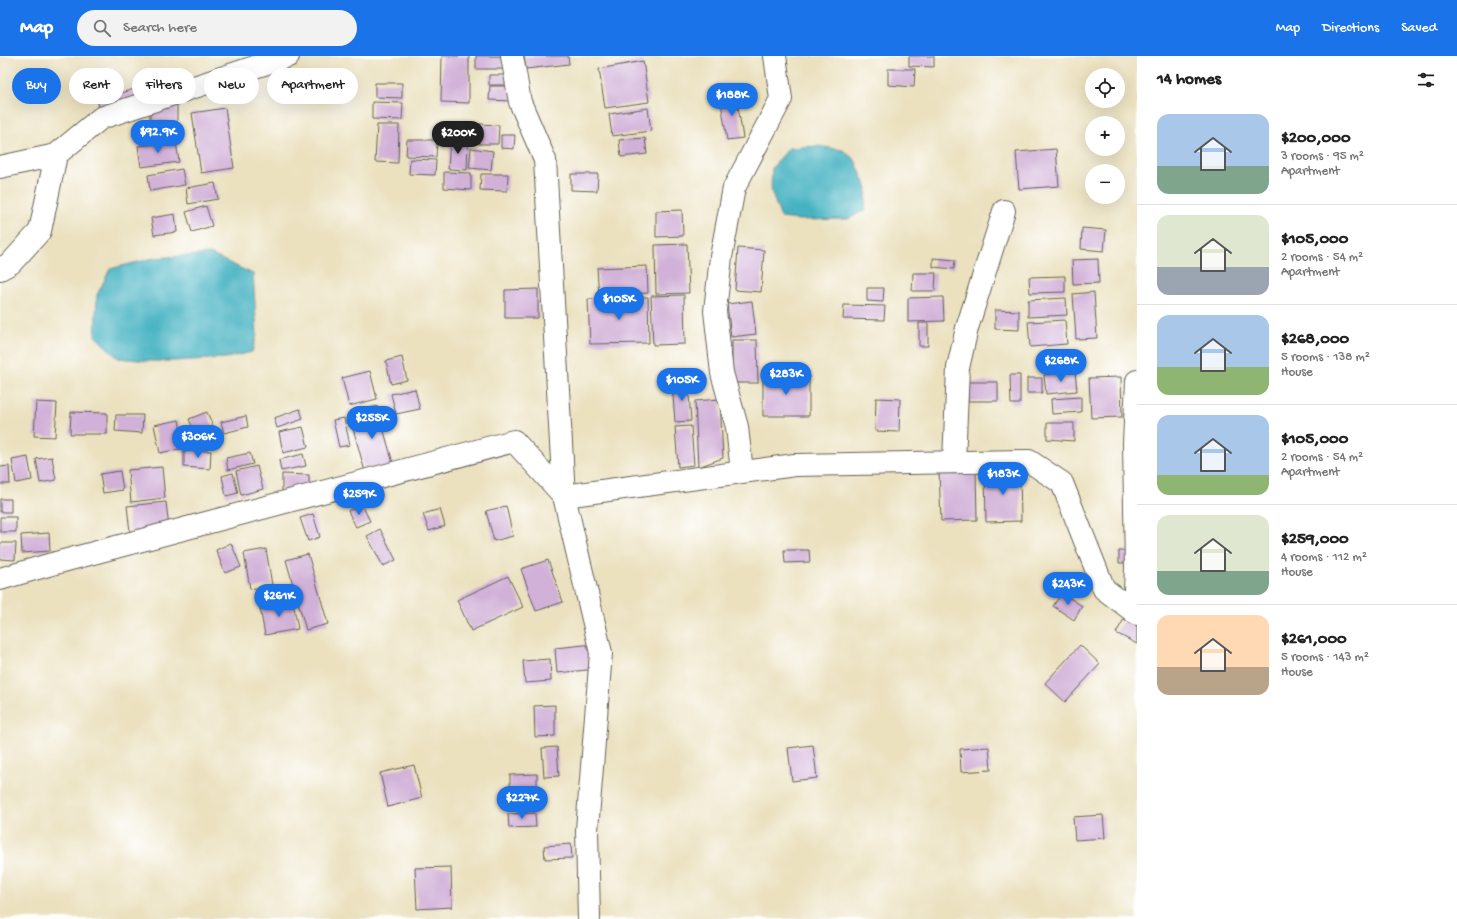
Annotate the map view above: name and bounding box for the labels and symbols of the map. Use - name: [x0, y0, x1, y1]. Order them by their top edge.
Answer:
- pin: $188K: [704, 83, 760, 117]
- pin: $92.9K: [125, 120, 191, 154]
- pin: $200K: [430, 121, 486, 155]
- pin: $105K: [591, 287, 647, 321]
- pin: $268K: [1033, 349, 1089, 383]
- pin: $283K: [758, 362, 814, 396]
- pin: $105K: [654, 368, 710, 402]
- pin: $255K: [344, 406, 400, 440]
- pin: $306K: [170, 425, 226, 459]
- pin: $183K: [975, 462, 1031, 496]
- pin: $259K: [331, 482, 387, 516]
- pin: $243K: [1040, 572, 1096, 606]
- pin: $261K: [251, 584, 307, 618]
- pin: $227K: [494, 786, 550, 820]

